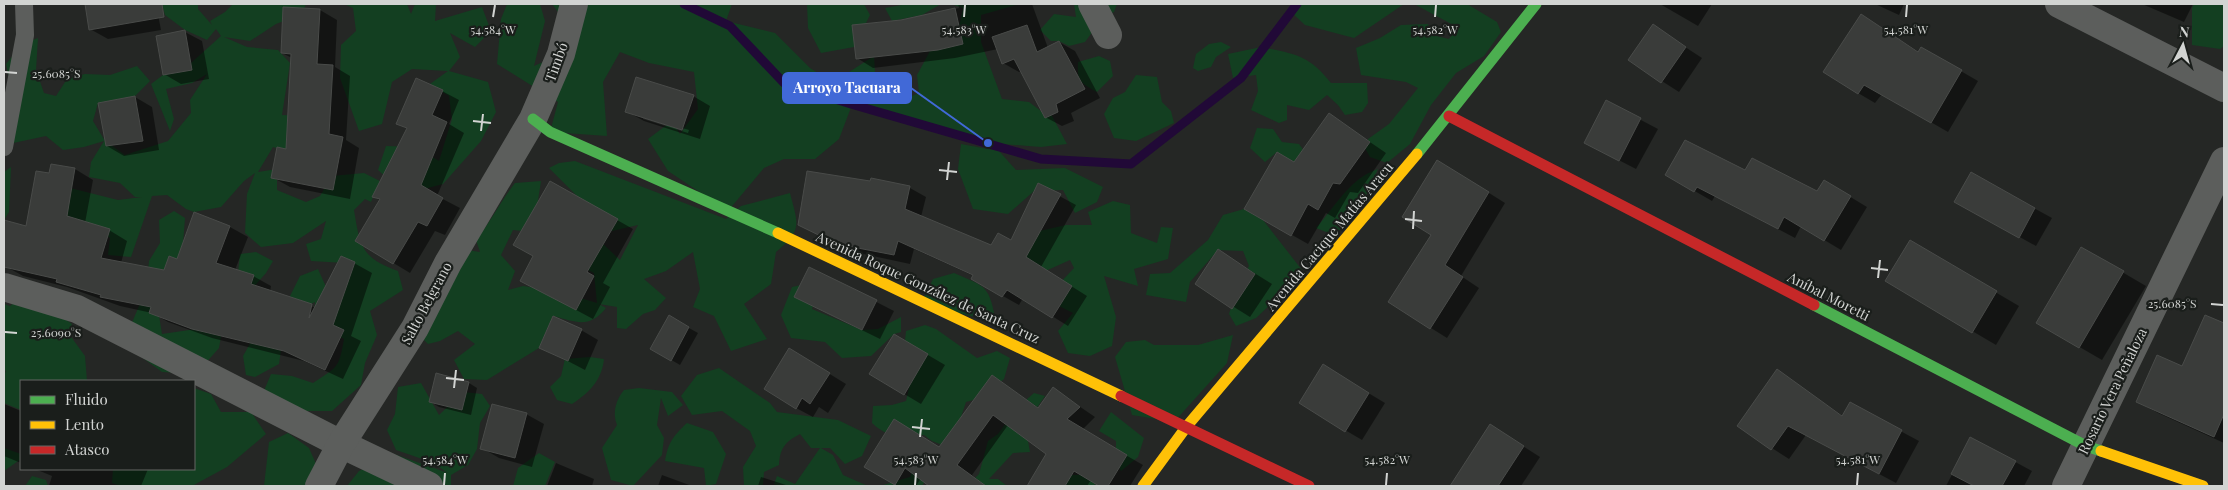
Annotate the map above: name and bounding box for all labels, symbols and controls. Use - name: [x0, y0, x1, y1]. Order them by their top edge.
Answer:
- north arrow: [2158, 20, 2208, 70]
- text: 54.584°W: [470, 21, 516, 37]
- text: 54.583°W: [942, 21, 987, 37]
- text: 54.582°W: [1412, 21, 1458, 37]
- text: 54.581°W: [1884, 21, 1928, 37]
- text: N: [2178, 22, 2190, 42]
- street label: Timbó: [540, 39, 572, 84]
- text: 25.6085°S: [32, 65, 80, 81]
- callout: Arroyo Tacuara: [783, 73, 911, 103]
- text: Arroyo Tacuara: [792, 77, 901, 97]
- street label: Avenida Cacique Matías Aracu: [1260, 158, 1397, 315]
- street label: Avenida Roque González de Santa Cruz: [812, 226, 1043, 348]
- street label: Salto Belgrano: [396, 258, 456, 348]
- street label: Aníbal Moretti: [1784, 267, 1873, 325]
- text: 25.6085°S: [2148, 295, 2196, 311]
- text: 25.6090°S: [31, 324, 81, 340]
- street label: Rosario Vera Peñaloza: [2073, 325, 2151, 457]
- legend: [20, 380, 195, 470]
- text: Fluido: [65, 389, 108, 409]
- text: Lento: [65, 414, 104, 434]
- text: Atasco: [64, 439, 109, 459]
- text: 54.584°W: [422, 451, 468, 467]
- text: 54.583°W: [894, 451, 939, 467]
- text: 54.582°W: [1364, 451, 1410, 467]
- text: 54.581°W: [1836, 451, 1880, 467]

